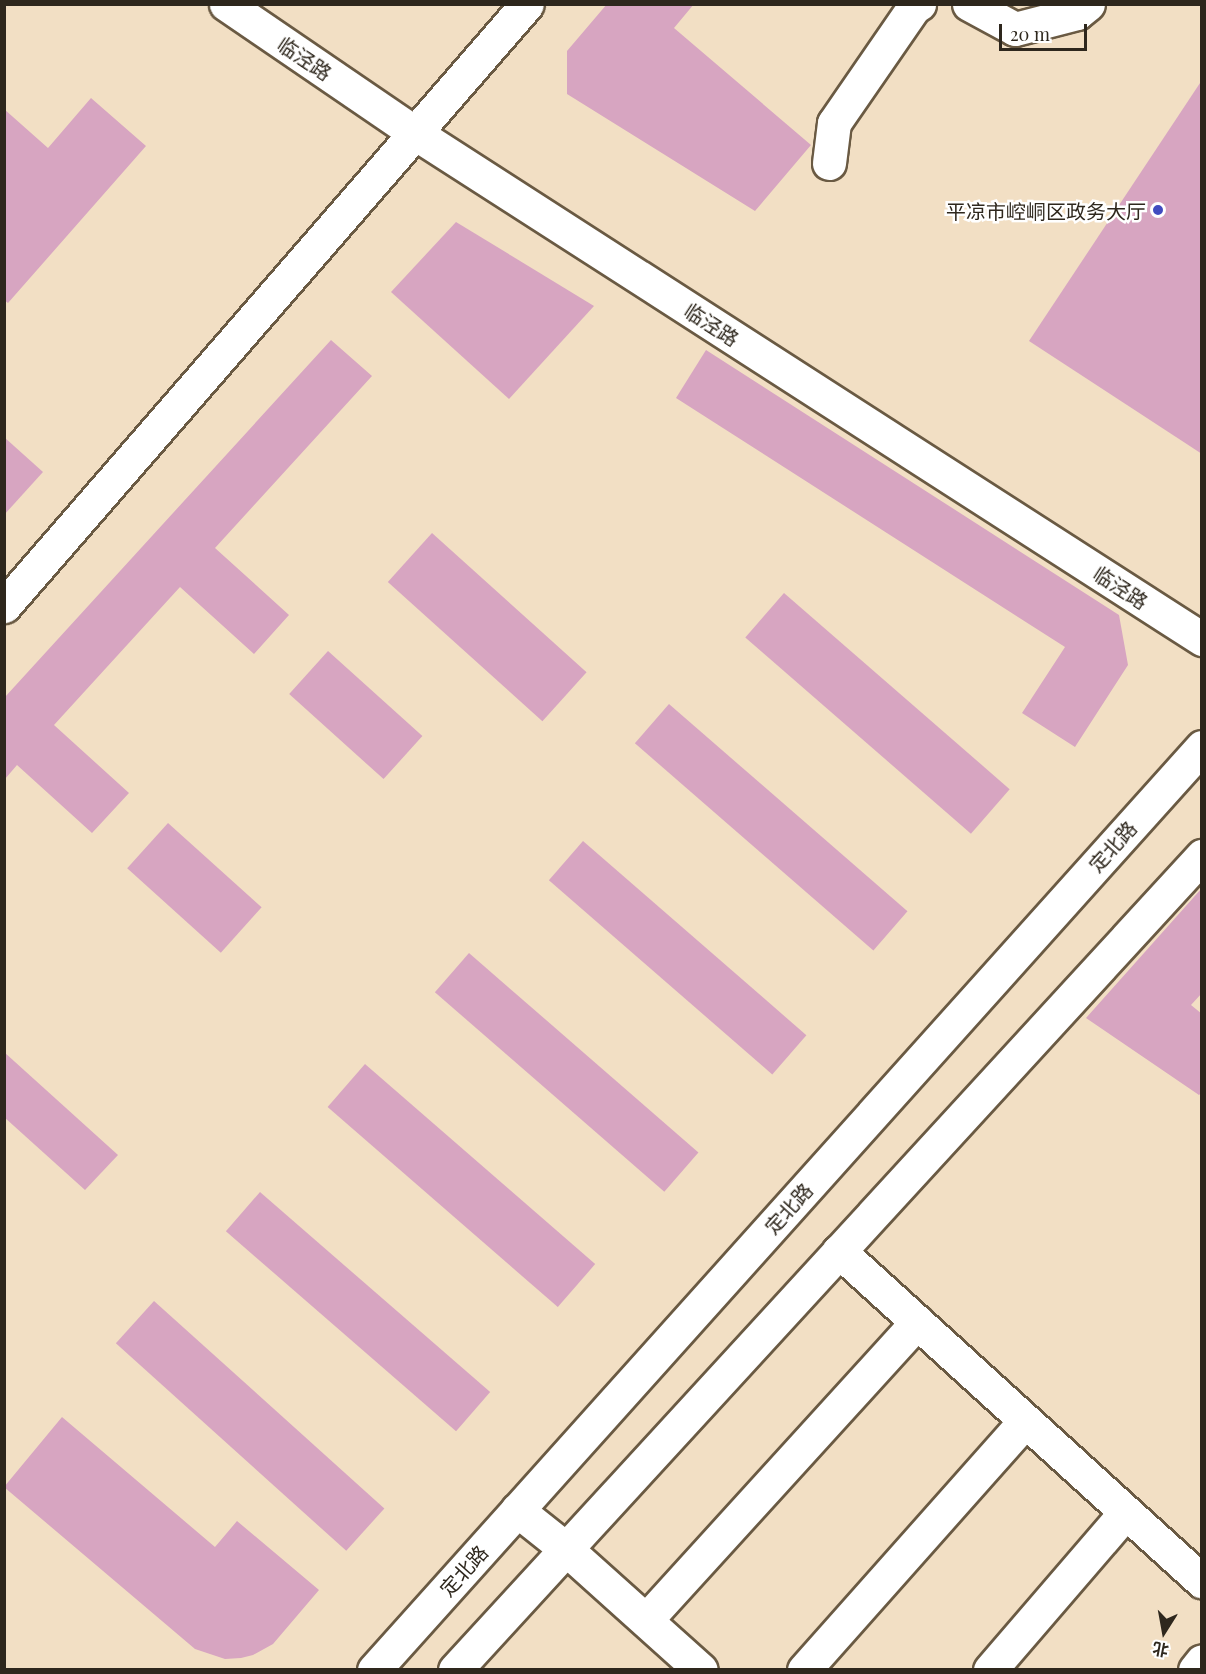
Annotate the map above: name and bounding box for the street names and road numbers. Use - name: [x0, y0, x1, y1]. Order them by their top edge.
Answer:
- street label: 临泾路: [273, 31, 337, 85]
- street label: 临泾路: [680, 298, 744, 350]
- street label: 临泾路: [1089, 561, 1153, 613]
- street label: 定北路: [1083, 816, 1141, 876]
- street label: 定北路: [759, 1178, 817, 1238]
- street label: 定北路: [434, 1540, 492, 1600]

